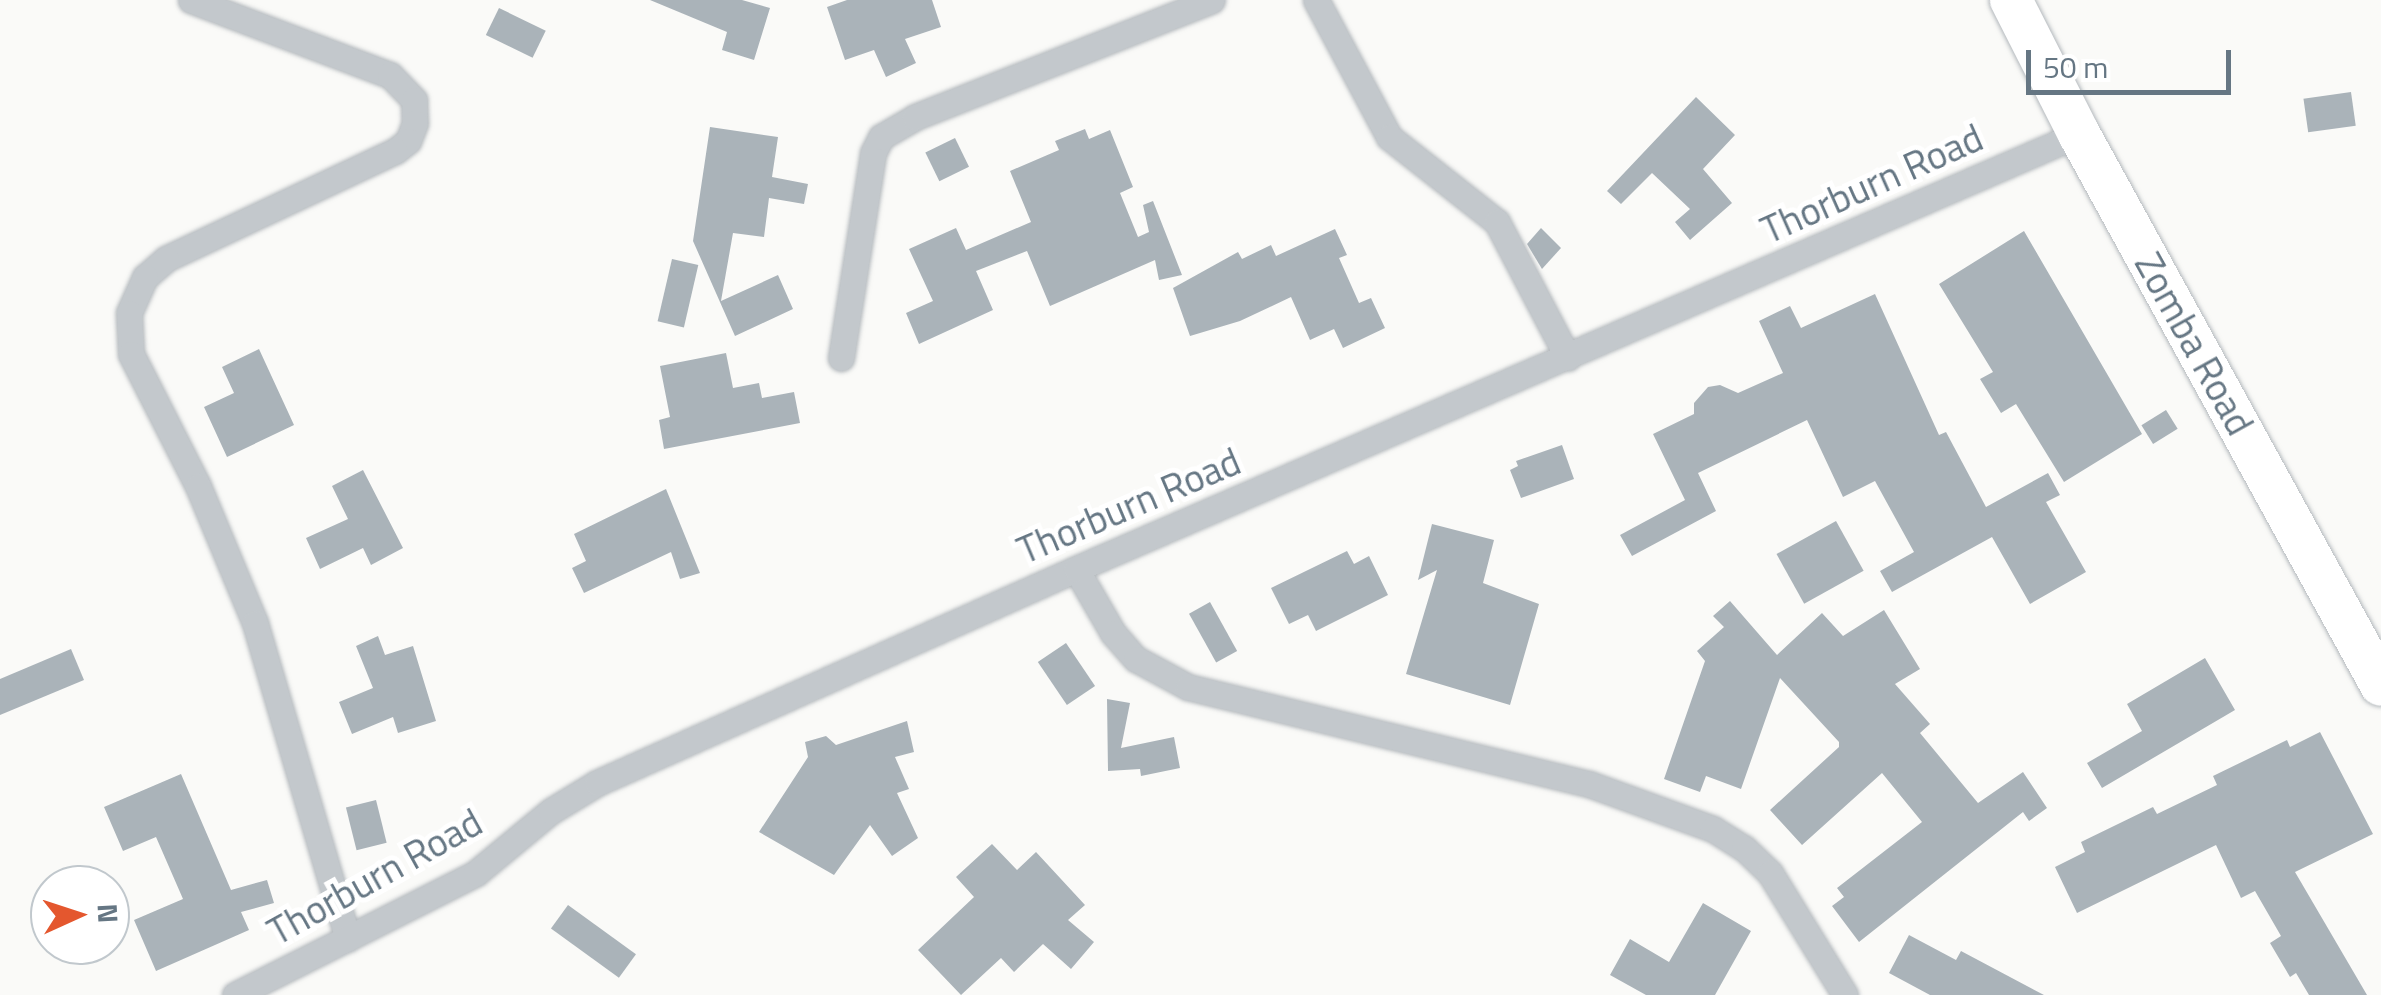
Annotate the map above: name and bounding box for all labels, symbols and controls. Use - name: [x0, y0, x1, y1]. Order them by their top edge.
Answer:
- scale bar: [2031, 30, 2236, 92]
- text: 50 m: [2043, 44, 2108, 90]
- street label: Thorburn Road: [1754, 115, 1990, 253]
- street label: Zomba Road: [2125, 245, 2263, 443]
- street label: Thorburn Road: [1011, 439, 1247, 573]
- street label: Thorburn Road: [260, 799, 490, 955]
- north arrow: [30, 865, 130, 965]
- text: N: [86, 903, 130, 924]

